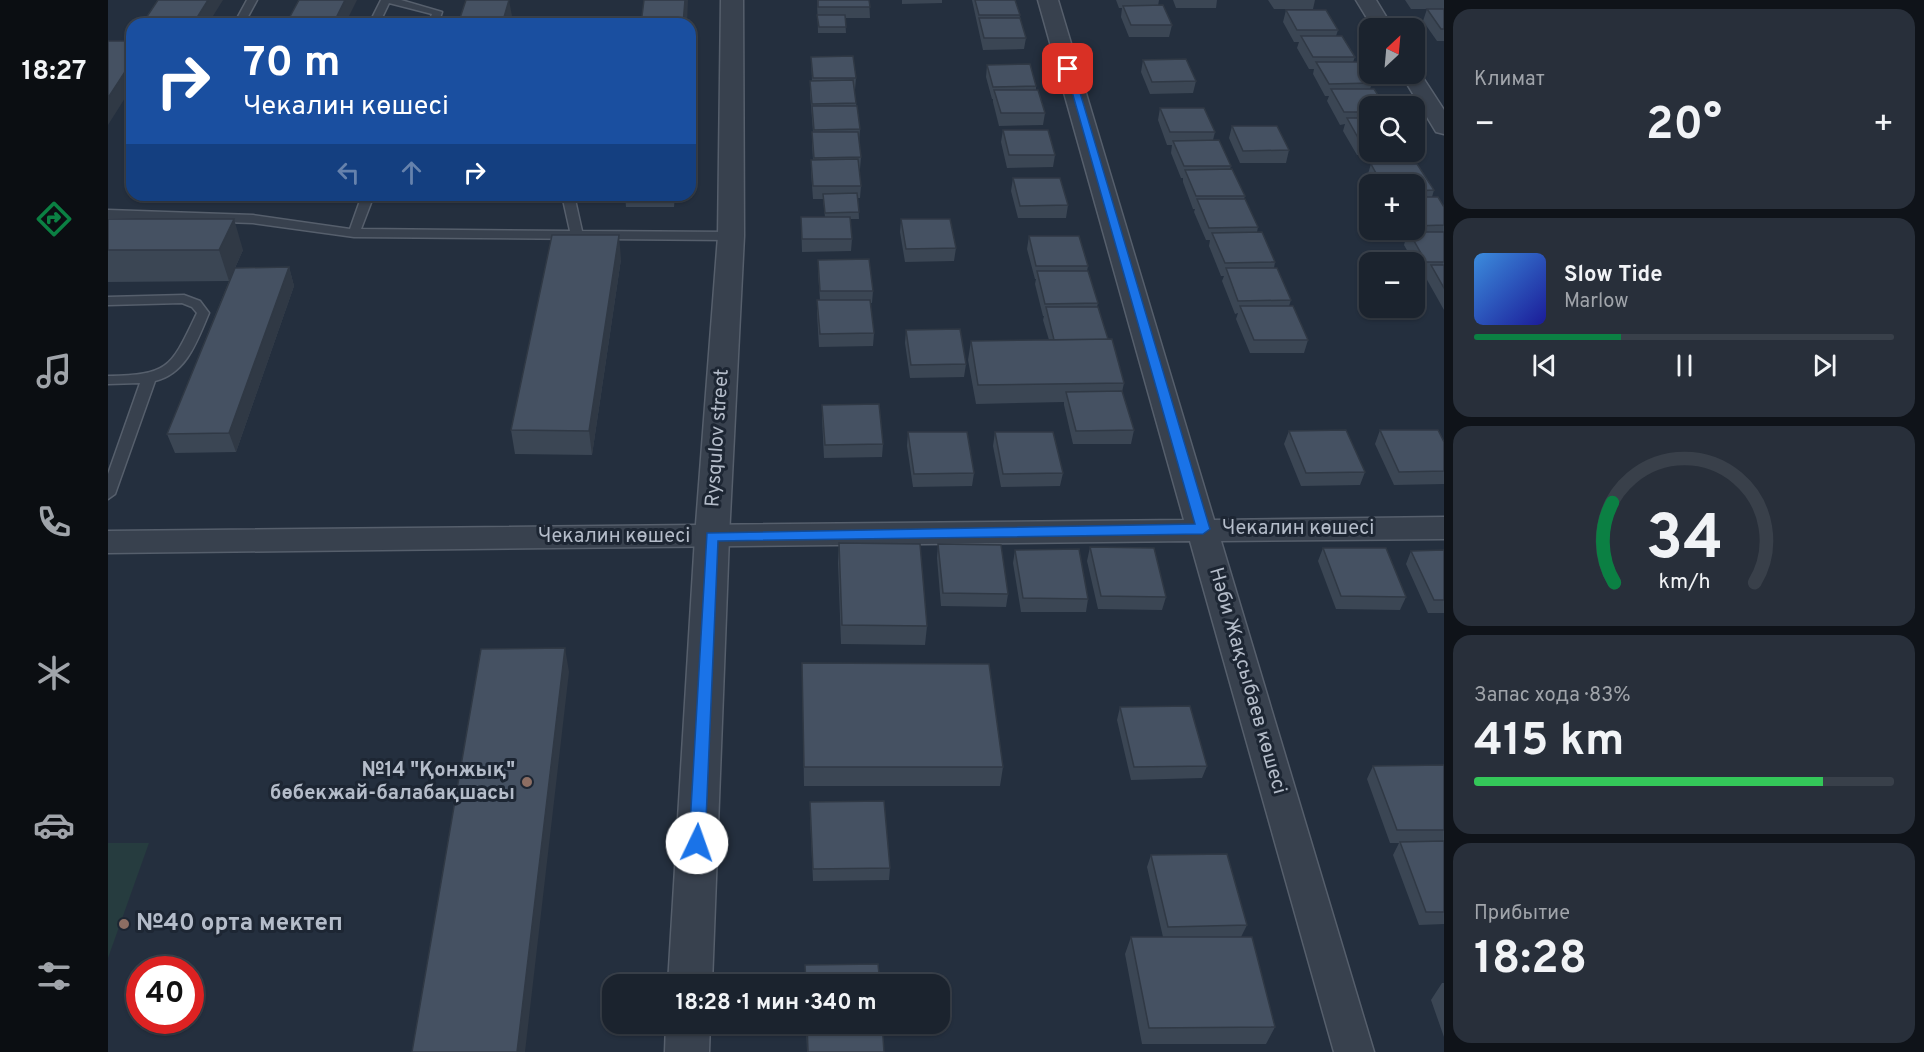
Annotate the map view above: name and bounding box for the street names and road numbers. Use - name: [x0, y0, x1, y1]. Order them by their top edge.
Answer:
- street label: Rysqulov street: [700, 368, 736, 508]
- street label: Чекалин көшесі: [1222, 516, 1374, 542]
- street label: Чекалин көшесі: [538, 524, 690, 550]
- street label: Нәби Жақсыбаев көшесі: [1202, 565, 1292, 797]

